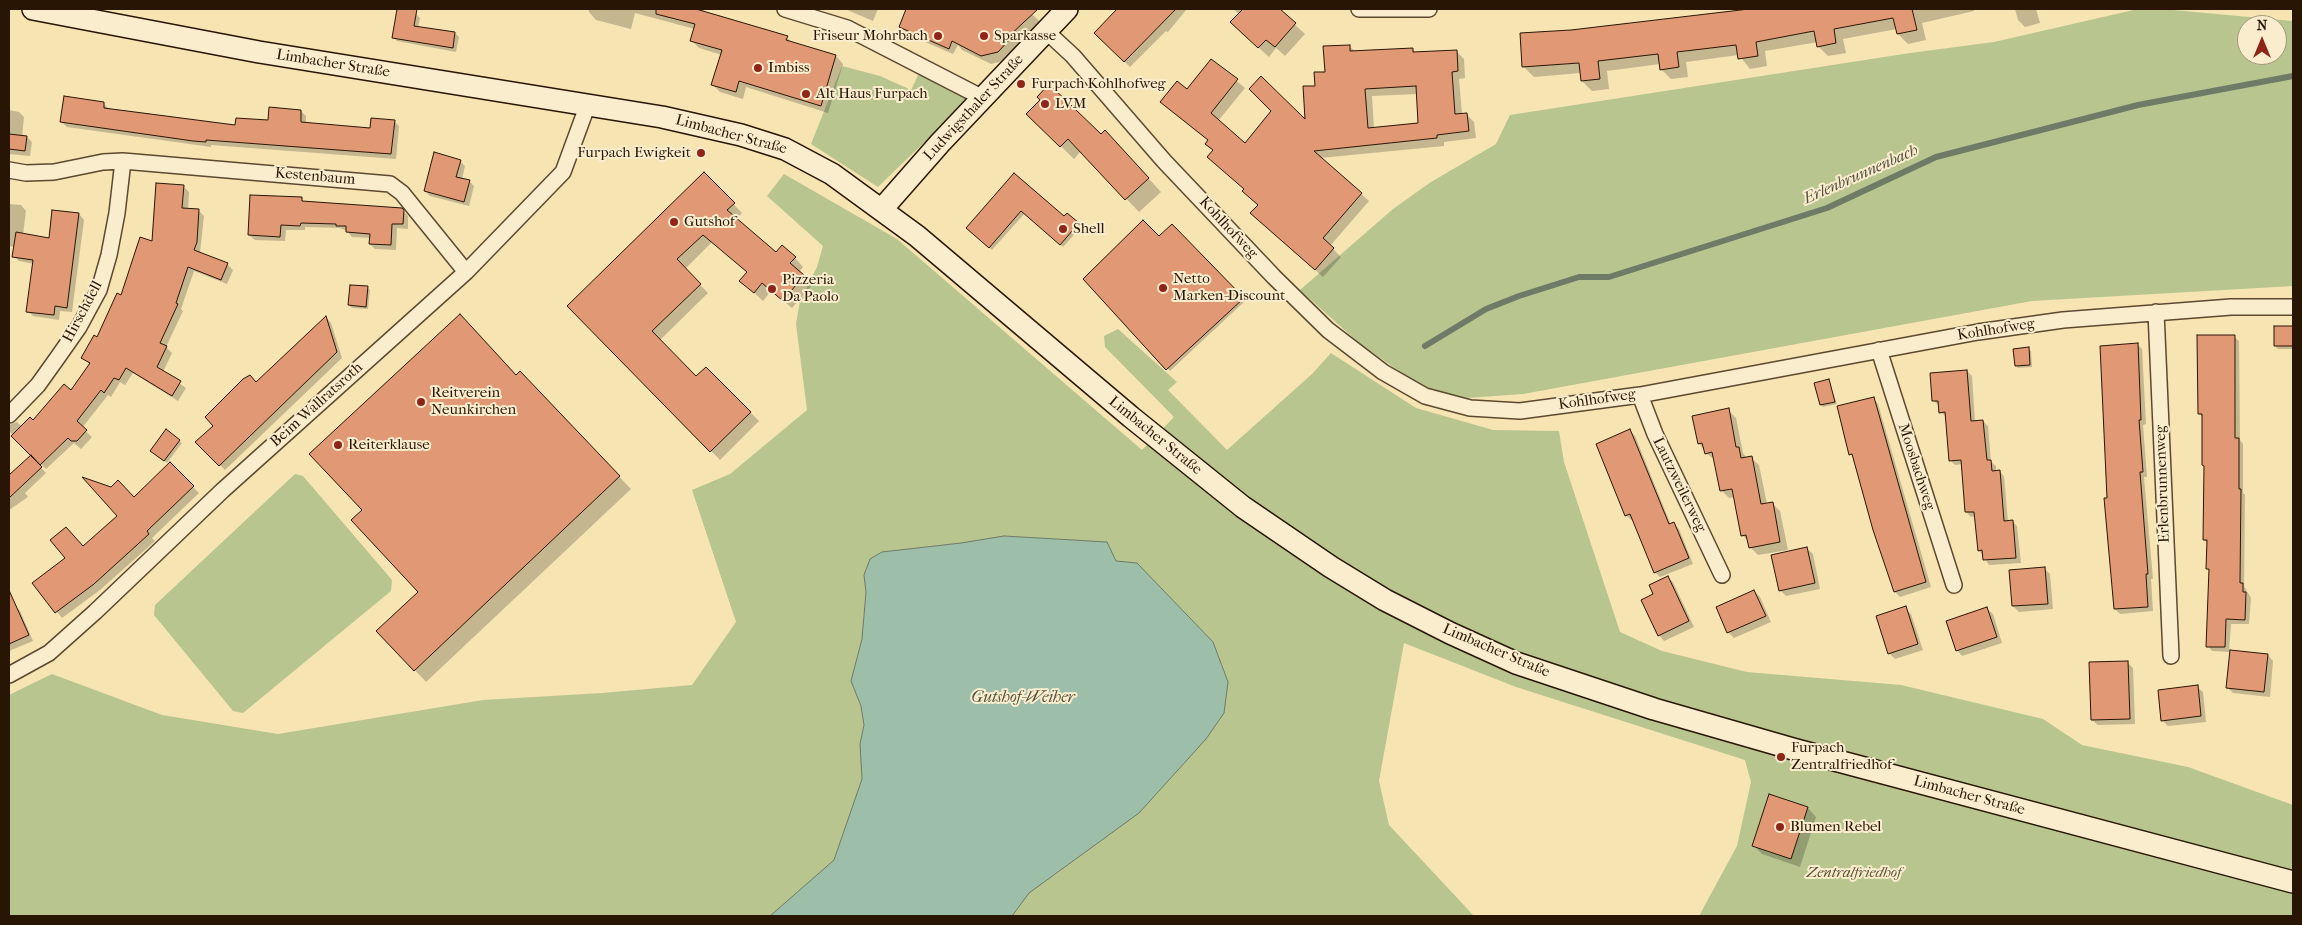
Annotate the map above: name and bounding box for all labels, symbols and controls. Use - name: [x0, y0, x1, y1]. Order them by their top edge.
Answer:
- north arrow: [2237, 15, 2287, 65]
- text: N: [2257, 17, 2267, 34]
- place label: Friseur Mohrbach: [813, 27, 928, 45]
- place label: Sparkasse: [994, 27, 1056, 45]
- marker: Friseur Mohrbach: [932, 30, 944, 42]
- marker: Sparkasse: [978, 30, 990, 42]
- street label: Limbacher Straße: [275, 46, 391, 82]
- street label: Ludwigsthaler Straße: [920, 51, 1028, 165]
- place label: Imbiss: [768, 59, 810, 77]
- marker: Imbiss: [752, 62, 764, 74]
- place label: Furpach Kohlhofweg: [1031, 75, 1166, 93]
- marker: Furpach Kohlhofweg: [1015, 78, 1027, 90]
- place label: Alt Haus Furpach: [816, 85, 928, 103]
- marker: Alt Haus Furpach: [800, 88, 812, 100]
- place label: LVM: [1055, 95, 1086, 113]
- marker: LVM: [1039, 98, 1051, 110]
- street label: Limbacher Straße: [673, 111, 789, 159]
- water label: Erlenbrunnenbach: [1801, 141, 1921, 209]
- place label: Furpach Ewigkeit: [577, 144, 691, 162]
- marker: Furpach Ewigkeit: [695, 147, 707, 159]
- street label: Kestenbaum: [274, 165, 356, 189]
- street label: Kohlhofweg: [1195, 193, 1261, 263]
- place label: Gutshof: [684, 213, 735, 231]
- marker: Gutshof: [668, 216, 680, 228]
- place label: Shell: [1073, 220, 1105, 238]
- marker: Shell: [1057, 223, 1069, 235]
- place label: Netto Marken-Discount: [1173, 270, 1285, 305]
- place label: Pizzeria Da Paolo: [782, 271, 839, 306]
- street label: Hirschdell: [59, 278, 107, 346]
- marker: Netto Marken-Discount: [1157, 282, 1169, 294]
- marker: Pizzeria Da Paolo: [766, 283, 778, 295]
- street label: Kohlhofweg: [1956, 315, 2036, 345]
- street label: Beim Wallratsroth: [267, 359, 367, 451]
- place label: Reitverein Neunkirchen: [431, 384, 516, 419]
- street label: Kohlhofweg: [1557, 386, 1637, 414]
- street label: Limbacher Straße: [1105, 393, 1205, 479]
- marker: Reitverein Neunkirchen: [415, 396, 427, 408]
- street label: Moosbachweg: [1894, 421, 1938, 513]
- street label: Erlenbrunnenweg: [2152, 425, 2174, 543]
- street label: Lautzweilerweg: [1648, 435, 1710, 535]
- place label: Reiterklause: [348, 436, 430, 454]
- marker: Reiterklause: [332, 439, 344, 451]
- street label: Limbacher Straße: [1440, 620, 1552, 682]
- water label: Gutshof-Weiher: [971, 688, 1075, 708]
- place label: Furpach Zentralfriedhof: [1791, 739, 1892, 774]
- marker: Furpach Zentralfriedhof: [1775, 751, 1787, 763]
- street label: Limbacher Straße: [1911, 772, 2027, 820]
- place label: Blumen Rebel: [1790, 818, 1882, 836]
- marker: Blumen Rebel: [1774, 821, 1786, 833]
- park label: Zentralfriedhof: [1807, 864, 1901, 882]

